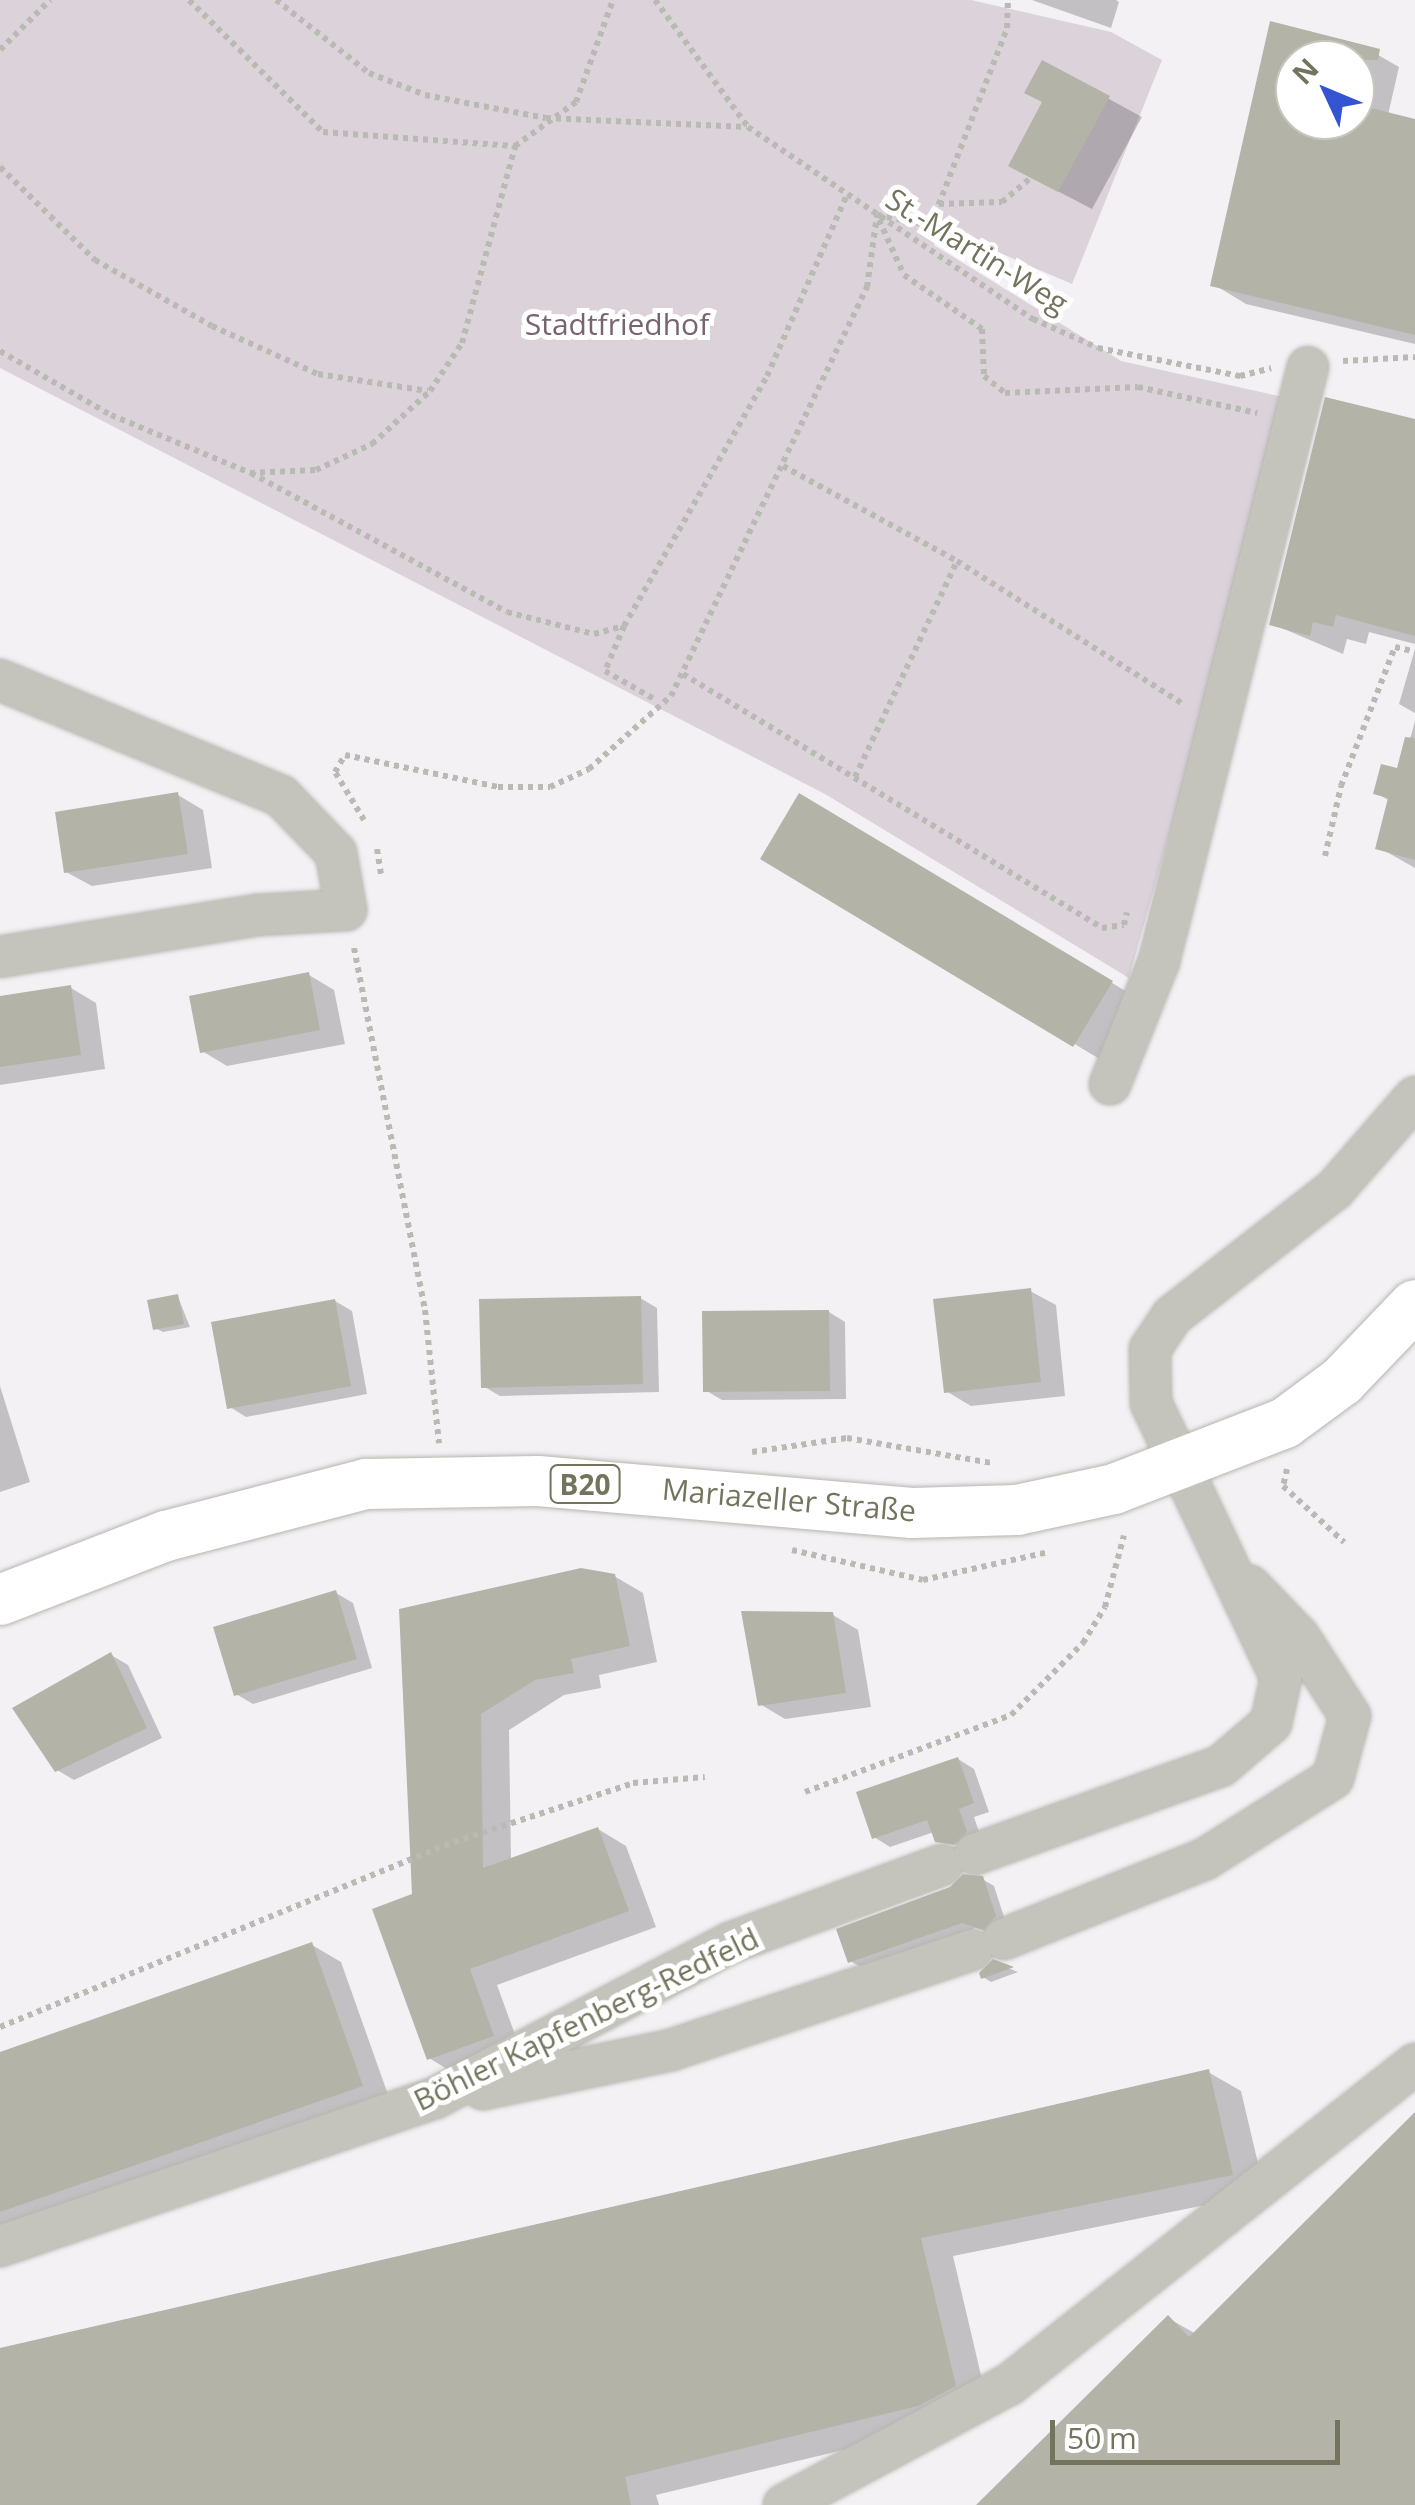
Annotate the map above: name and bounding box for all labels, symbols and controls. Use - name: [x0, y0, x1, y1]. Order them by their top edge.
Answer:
- north arrow: [1275, 40, 1375, 140]
- text: N: [1283, 49, 1326, 92]
- street label: St.-Martin-Weg: [879, 181, 1075, 321]
- park label: Stadtfriedhof: [525, 306, 709, 342]
- road number: B20: [548, 1461, 622, 1507]
- street label: Mariazeller Straße: [661, 1471, 917, 1529]
- street label: Böhler Kapfenberg-Redfeld: [408, 1920, 764, 2118]
- scale bar: [1055, 2400, 1345, 2462]
- text: 50 m: [1067, 2417, 1137, 2458]

